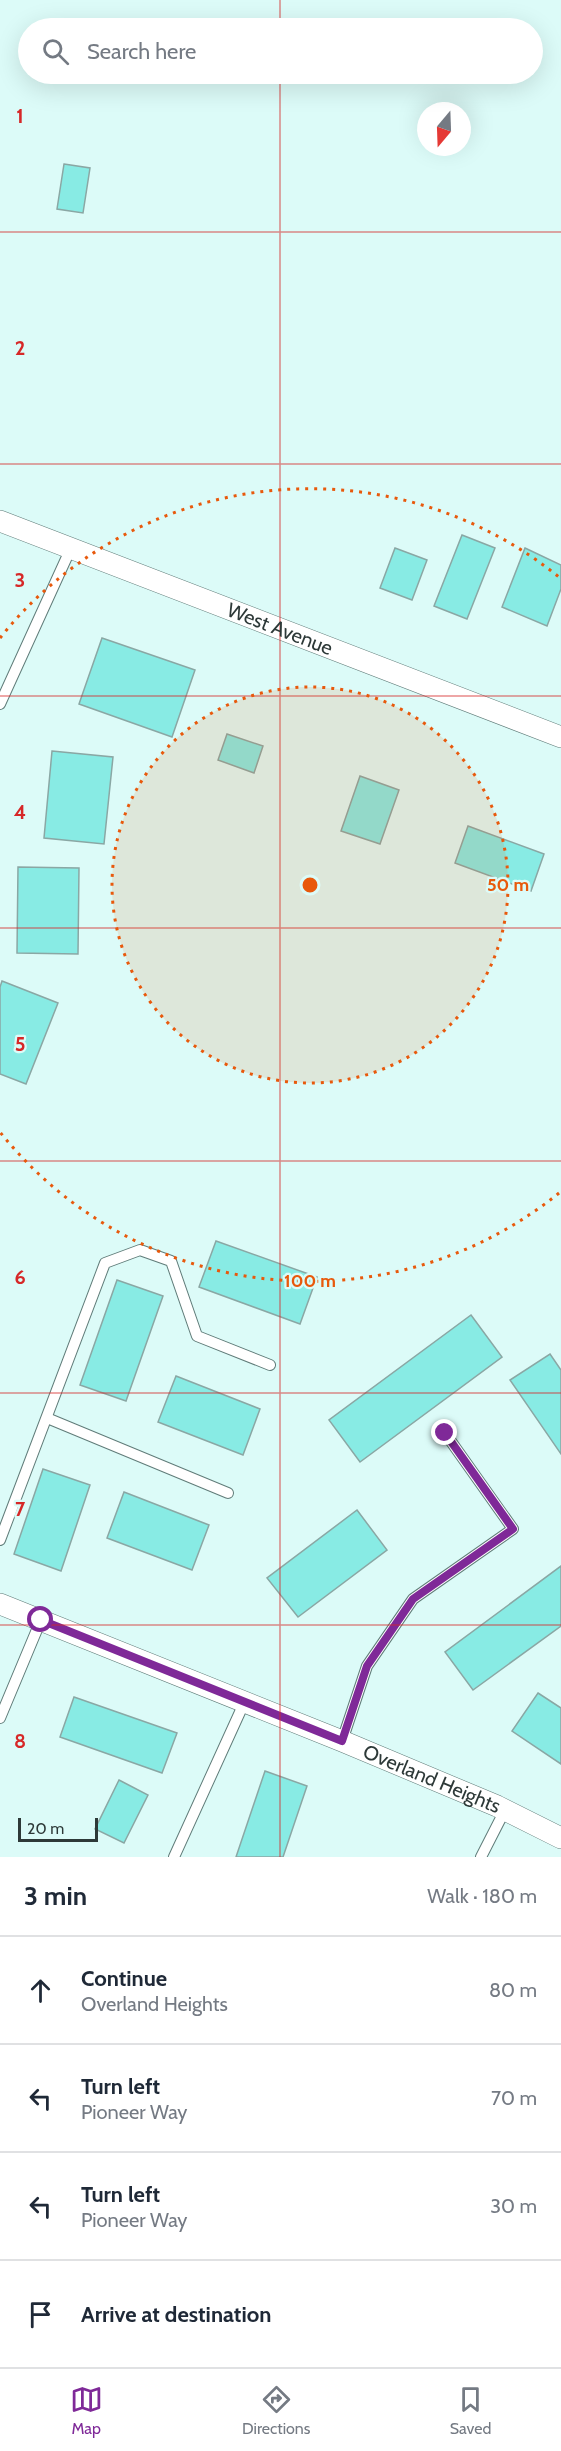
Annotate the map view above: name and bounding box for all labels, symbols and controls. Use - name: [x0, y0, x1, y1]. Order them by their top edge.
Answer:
- search box: [18, 18, 543, 84]
- icon: search: [39, 35, 72, 68]
- text: Search here: [87, 38, 196, 65]
- north arrow: [417, 102, 471, 156]
- text: 1: [16, 104, 24, 128]
- text: 2: [15, 336, 25, 360]
- text: 3: [15, 568, 25, 592]
- street label: West Avenue: [224, 598, 336, 660]
- text: 4: [14, 800, 26, 824]
- text: 50 m: [487, 874, 529, 896]
- centre of rings: [300, 875, 320, 895]
- text: 5: [15, 1032, 25, 1056]
- text: 6: [14, 1265, 26, 1289]
- text: 100 m: [284, 1270, 336, 1292]
- route end: [431, 1419, 457, 1445]
- text: 7: [15, 1497, 26, 1521]
- route start: [27, 1606, 53, 1632]
- text: 8: [14, 1729, 26, 1753]
- street label: Overland Heights: [360, 1739, 504, 1818]
- scale bar: [18, 1815, 98, 1842]
- text: 20 m: [27, 1819, 64, 1838]
- text: 3 min: [24, 1880, 87, 1912]
- text: Walk · 180 m: [427, 1884, 537, 1908]
- text: Continue: [81, 1965, 167, 1992]
- icon: ahead: [24, 1974, 57, 2007]
- text: 80 m: [489, 1978, 537, 2002]
- text: Overland Heights: [81, 1992, 228, 2016]
- text: Turn left: [81, 2073, 160, 2100]
- icon: left: [24, 2082, 57, 2115]
- text: 70 m: [491, 2086, 537, 2110]
- text: Pioneer Way: [81, 2100, 187, 2124]
- text: Turn left: [81, 2181, 160, 2208]
- icon: left: [24, 2190, 57, 2223]
- text: 30 m: [490, 2194, 537, 2218]
- text: Pioneer Way: [81, 2208, 187, 2232]
- icon: arrive: [24, 2298, 57, 2331]
- text: Arrive at destination: [81, 2301, 271, 2328]
- tab: Map: [70, 2383, 103, 2438]
- tab: Directions: [242, 2383, 310, 2438]
- tab: Saved: [450, 2383, 491, 2438]

